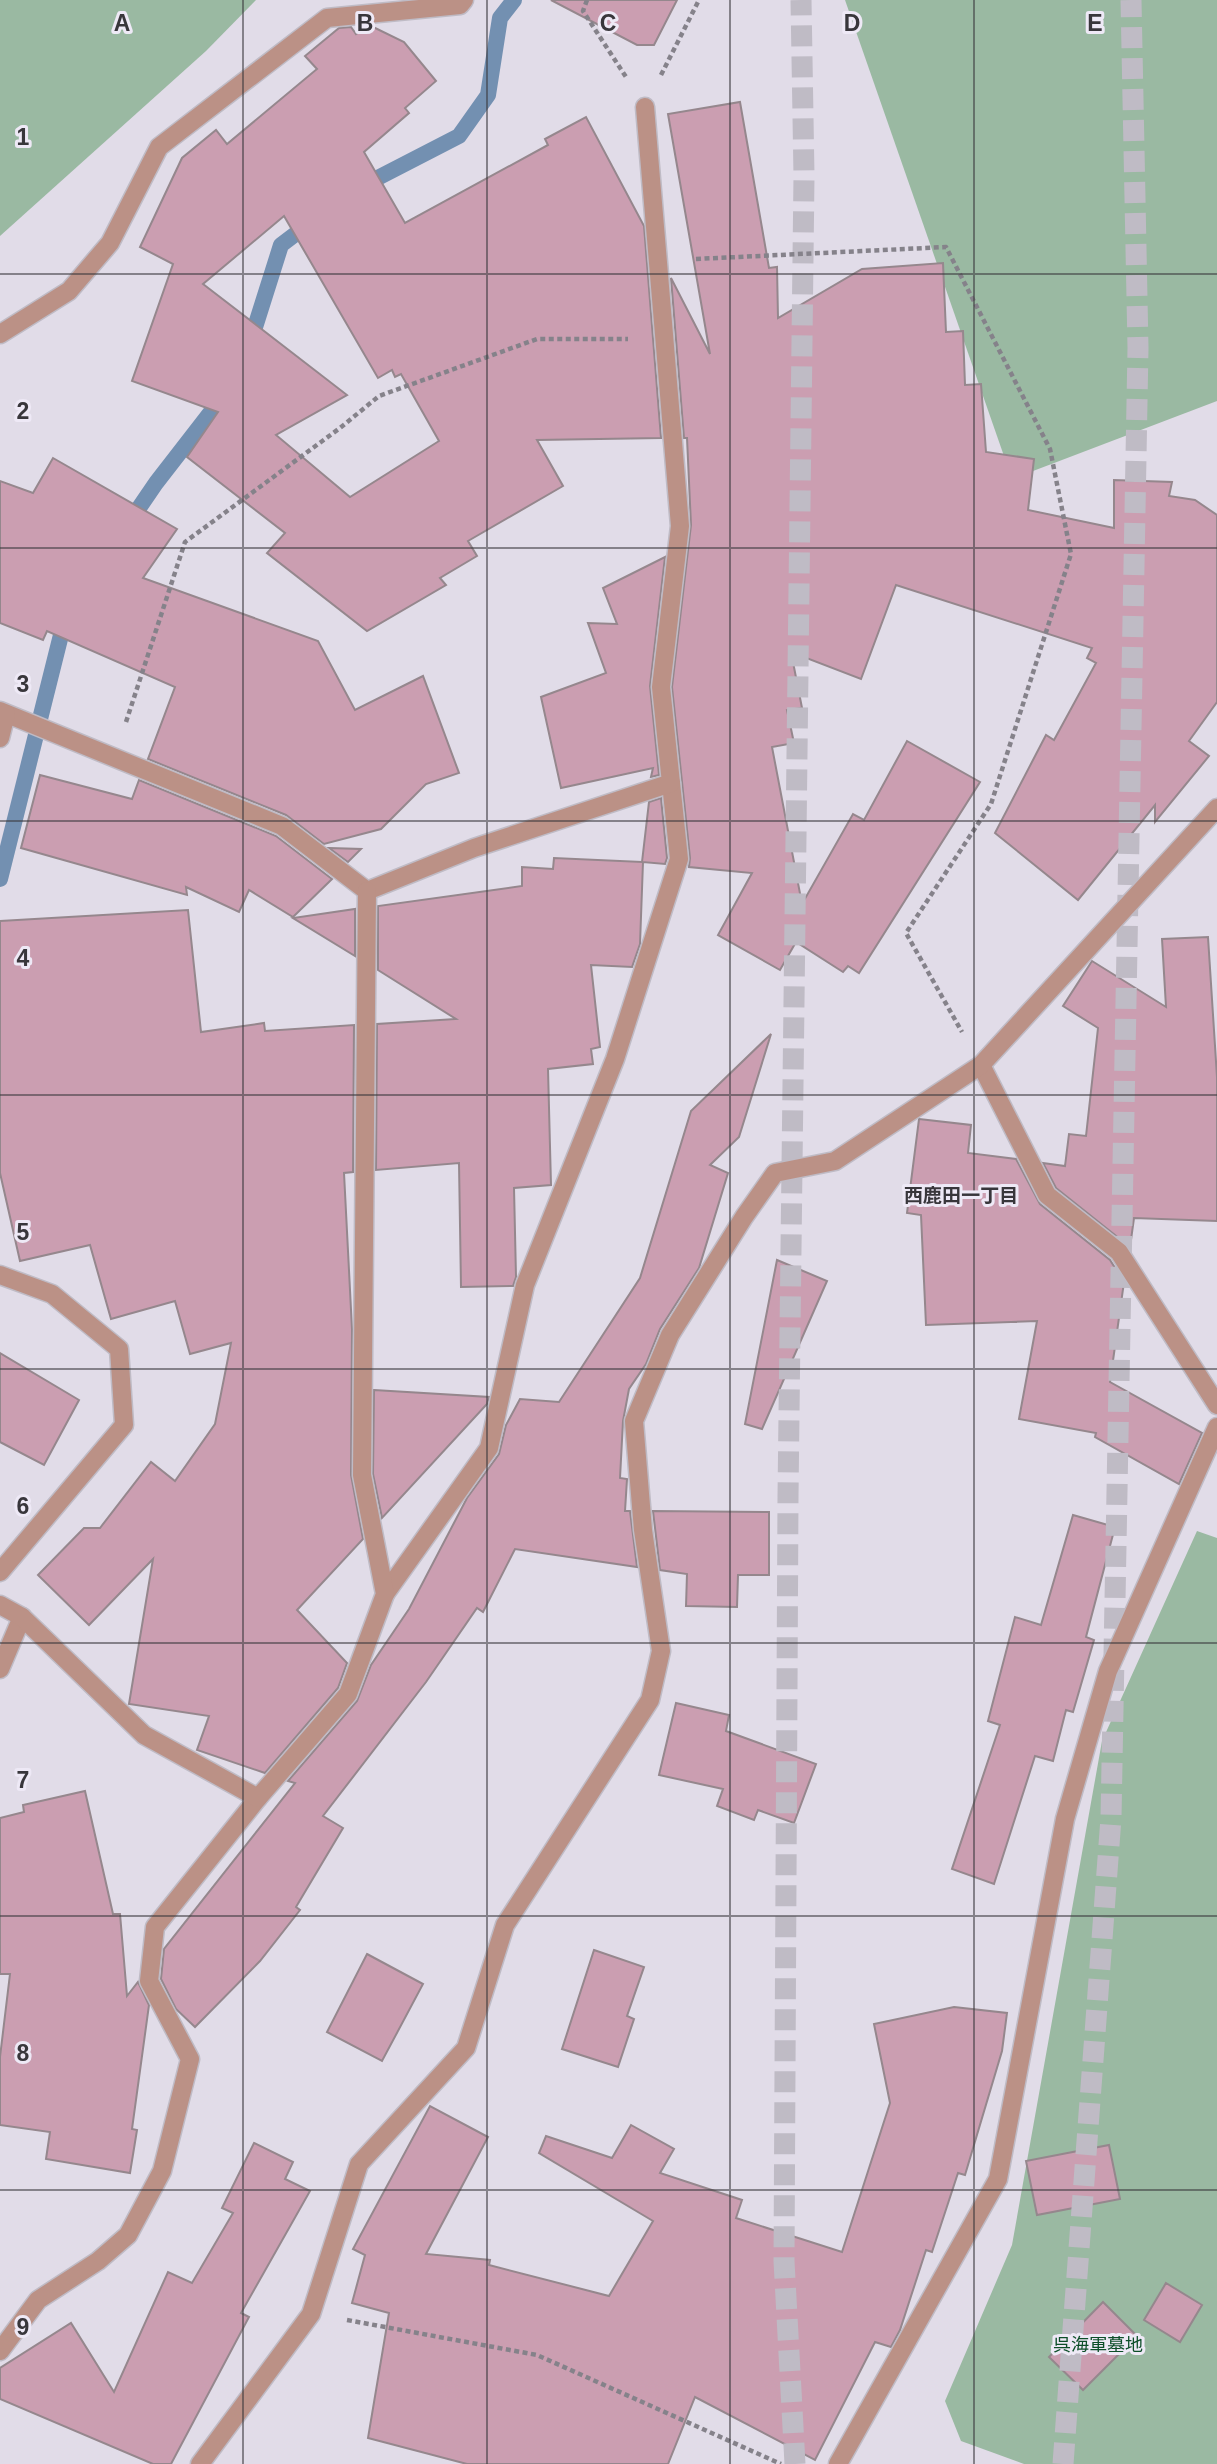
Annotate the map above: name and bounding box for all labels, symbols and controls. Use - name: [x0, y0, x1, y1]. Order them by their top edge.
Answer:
- text: A: [114, 10, 130, 36]
- text: B: [357, 10, 373, 36]
- text: C: [600, 10, 616, 36]
- text: D: [844, 10, 860, 36]
- text: E: [1087, 10, 1103, 36]
- text: 1: [17, 124, 30, 150]
- text: 2: [17, 398, 29, 424]
- text: 3: [17, 671, 29, 697]
- text: 4: [17, 945, 30, 971]
- district label: 西鹿田一丁目: [904, 1185, 1018, 1206]
- text: 5: [17, 1219, 30, 1245]
- text: 6: [17, 1493, 29, 1519]
- text: 7: [17, 1767, 29, 1793]
- text: 8: [17, 2040, 30, 2066]
- text: 9: [17, 2314, 29, 2340]
- park label: 呉海軍墓地: [1053, 2335, 1143, 2355]

